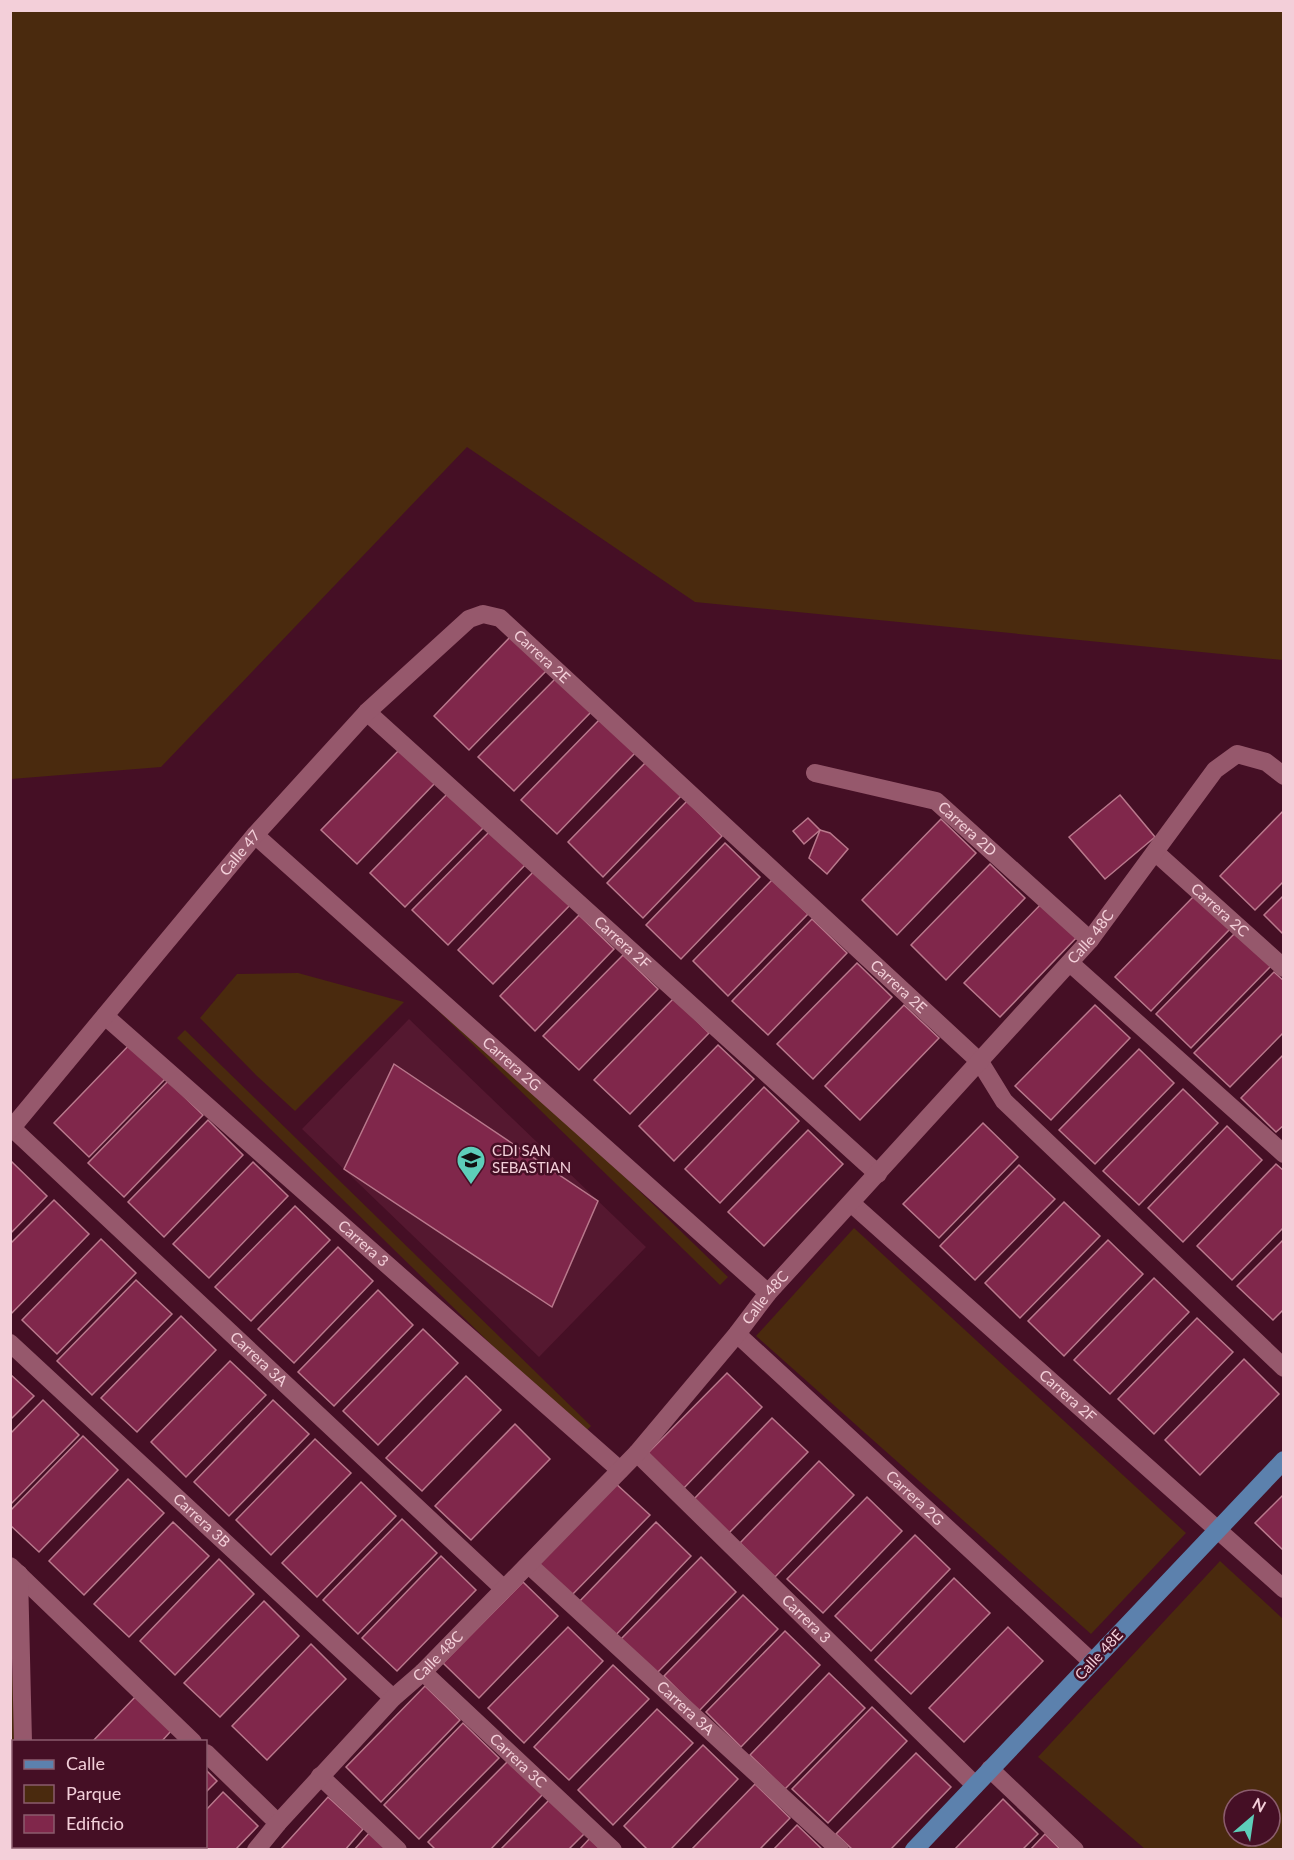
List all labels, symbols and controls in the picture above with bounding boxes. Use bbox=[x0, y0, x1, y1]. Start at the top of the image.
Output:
street label: Carrera 2E bbox=[511, 625, 574, 686]
street label: Carrera 2D bbox=[935, 797, 1001, 859]
street label: Calle 47 bbox=[215, 826, 264, 879]
street label: Carrera 2C bbox=[1188, 879, 1253, 940]
street label: Calle 48C bbox=[1063, 906, 1117, 967]
street label: Carrera 2F bbox=[591, 912, 655, 972]
street label: Carrera 2E bbox=[867, 955, 931, 1016]
street label: Carrera 2G bbox=[479, 1033, 545, 1094]
place label: CDI SAN SEBASTIAN bbox=[492, 1141, 571, 1176]
school or university icon: CDI SAN SEBASTIAN bbox=[455, 1144, 487, 1186]
street label: Carrera 3 bbox=[335, 1216, 393, 1270]
street label: Calle 48C bbox=[738, 1267, 792, 1328]
street label: Carrera 3A bbox=[227, 1327, 292, 1390]
street label: Carrera 2F bbox=[1036, 1365, 1100, 1425]
street label: Carrera 2G bbox=[883, 1466, 948, 1529]
street label: Carrera 3B bbox=[170, 1489, 234, 1550]
street label: Carrera 3 bbox=[779, 1590, 835, 1646]
street label: Calle 48E bbox=[1070, 1625, 1126, 1683]
street label: Calle 48C bbox=[409, 1627, 466, 1685]
street label: Carrera 3A bbox=[654, 1677, 719, 1739]
street label: Carrera 3C bbox=[486, 1729, 551, 1791]
legend bbox=[12, 1740, 207, 1848]
text: Calle bbox=[66, 1752, 105, 1774]
text: Parque bbox=[66, 1782, 121, 1804]
north arrow bbox=[1222, 1788, 1282, 1848]
text: N bbox=[1250, 1793, 1270, 1816]
text: Edificio bbox=[66, 1812, 124, 1834]

